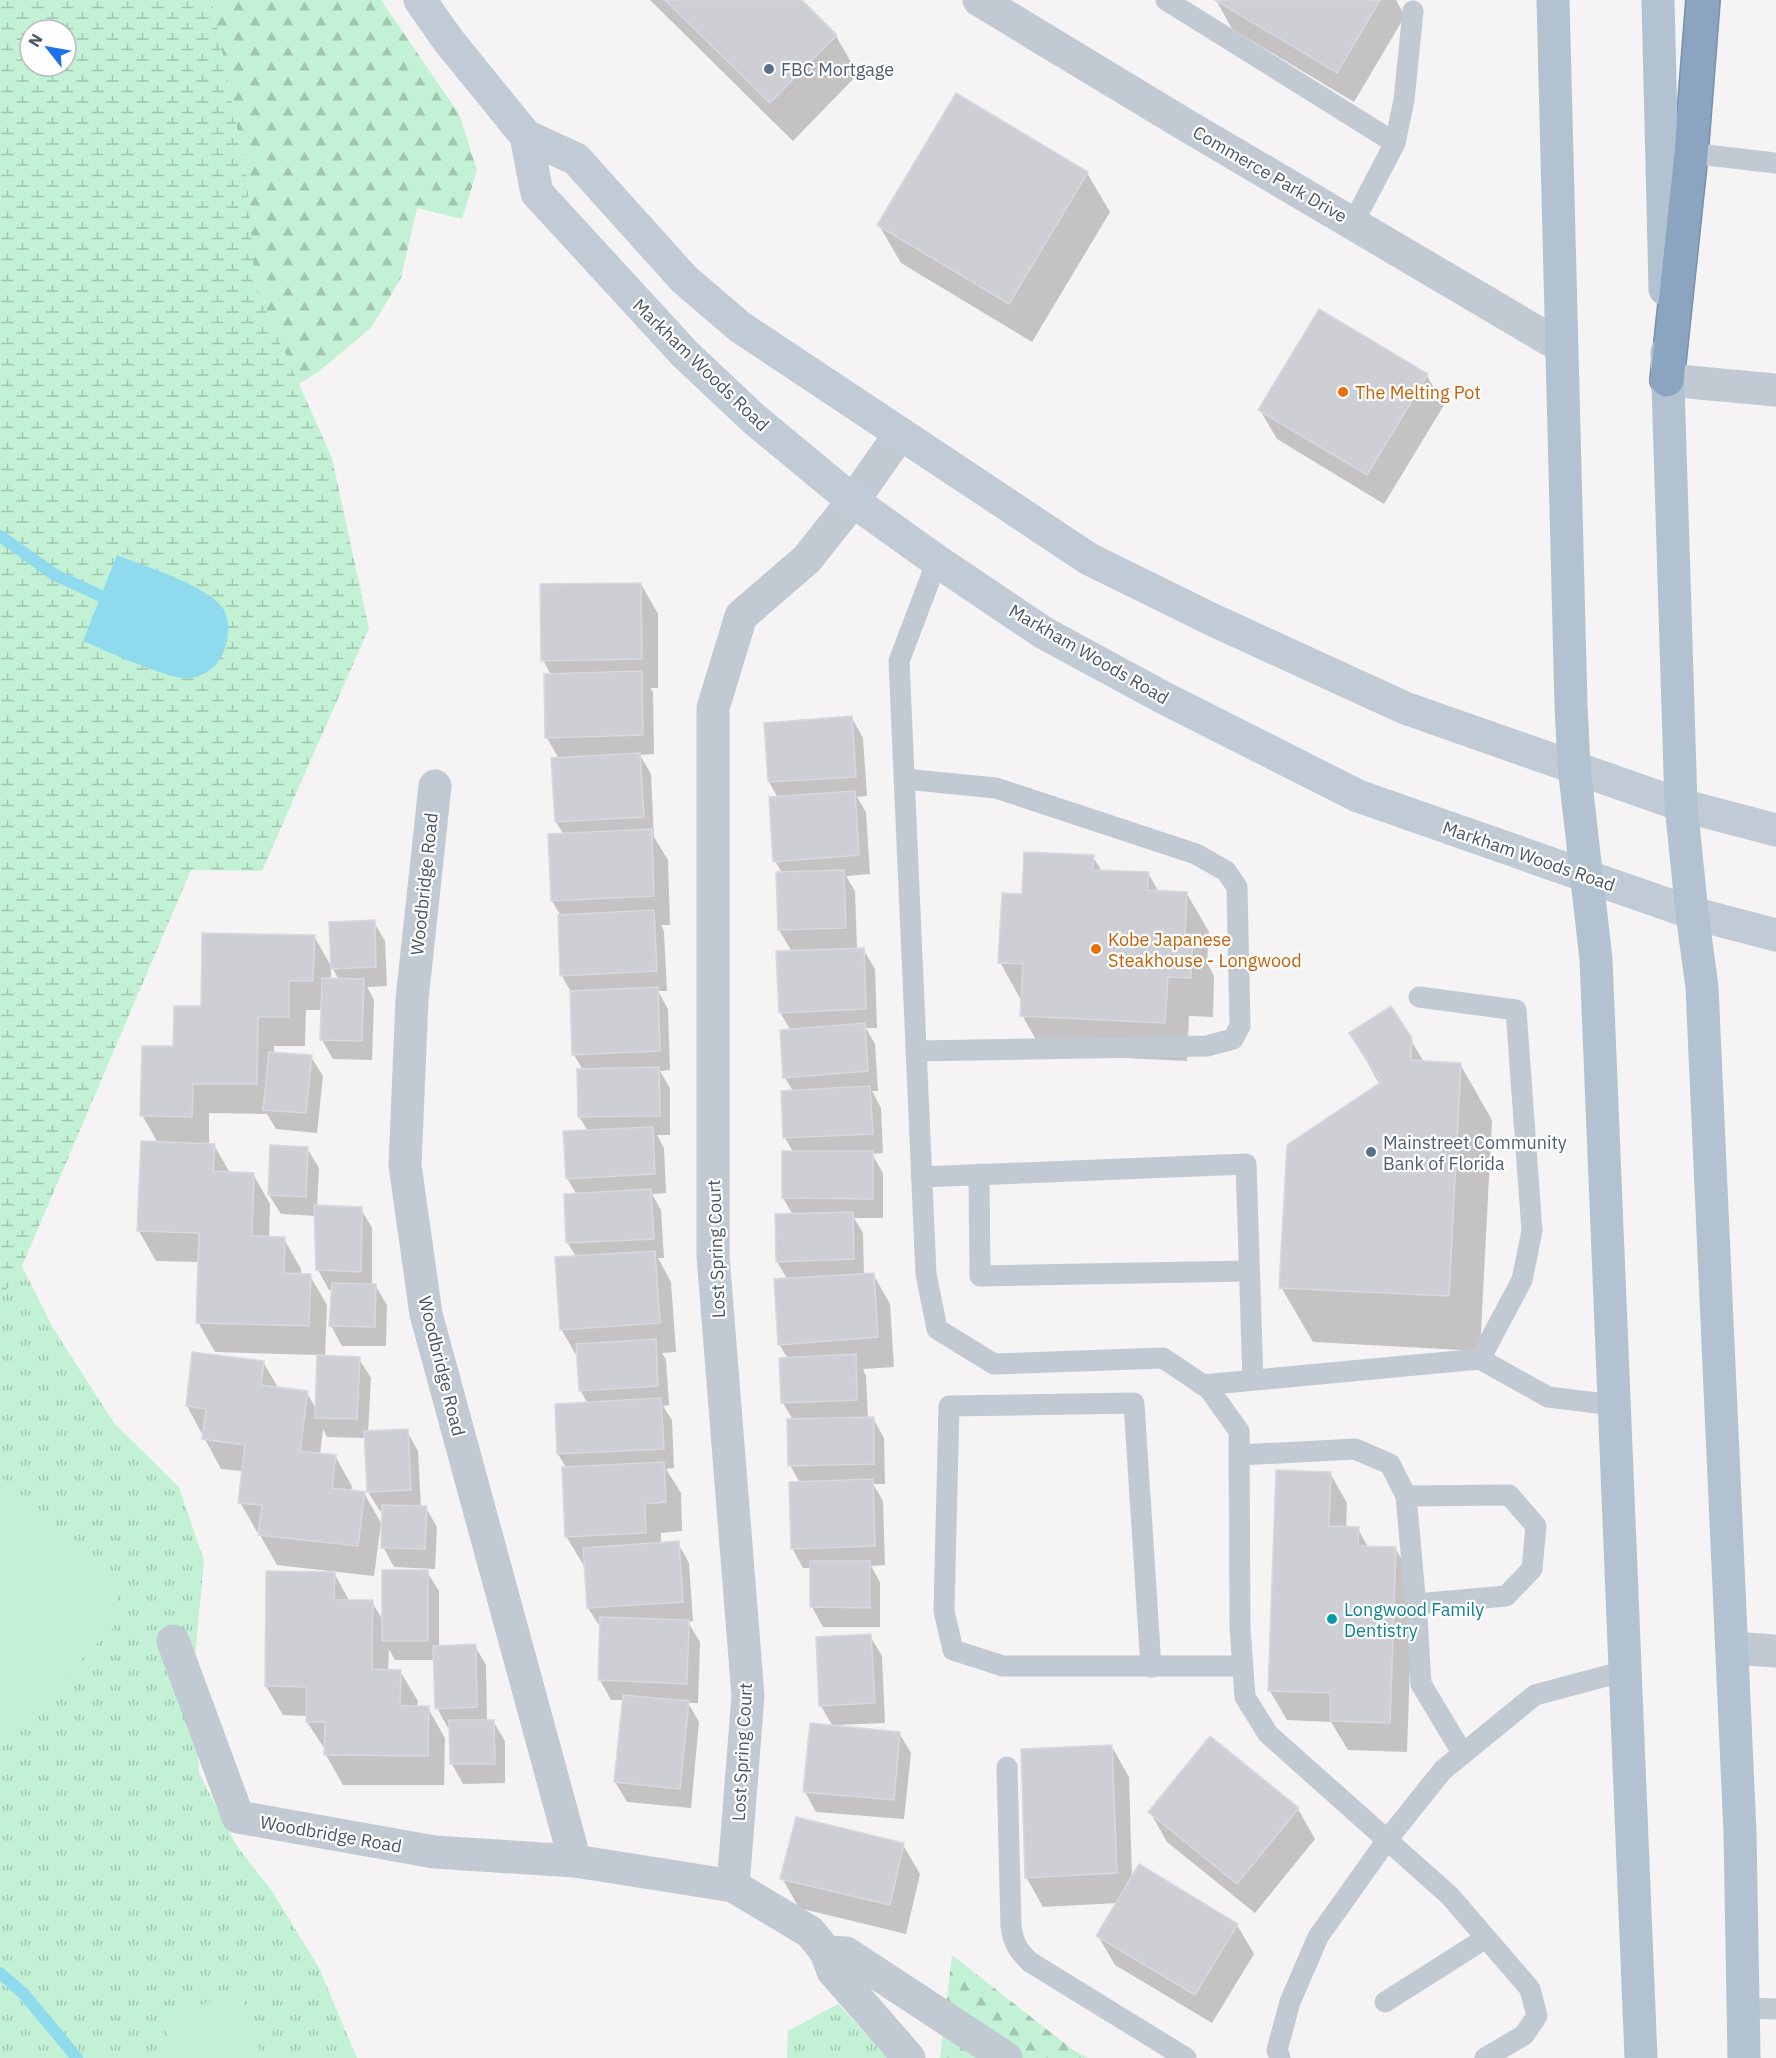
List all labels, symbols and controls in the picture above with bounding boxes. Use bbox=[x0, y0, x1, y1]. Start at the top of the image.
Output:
north arrow bbox=[18, 18, 78, 78]
text: N bbox=[24, 30, 47, 50]
place label: FBC Mortgage bbox=[781, 58, 894, 81]
marker: FBC Mortgage bbox=[762, 62, 776, 76]
street label: Commerce Park Drive bbox=[1189, 120, 1351, 228]
street label: Markham Woods Road bbox=[628, 294, 774, 436]
place label: The Melting Pot bbox=[1355, 381, 1481, 404]
marker: The Melting Pot bbox=[1336, 385, 1350, 399]
street label: Markham Woods Road bbox=[1005, 599, 1173, 709]
street label: Woodbridge Road bbox=[405, 812, 443, 956]
street label: Markham Woods Road bbox=[1440, 816, 1618, 896]
place label: Kobe Japanese Steakhouse - Longwood bbox=[1108, 928, 1302, 972]
marker: Kobe Japanese Steakhouse - Longwood bbox=[1089, 942, 1103, 956]
place label: Mainstreet Community Bank of Florida bbox=[1383, 1131, 1567, 1175]
marker: Mainstreet Community Bank of Florida bbox=[1364, 1145, 1378, 1159]
street label: Lost Spring Court bbox=[702, 1179, 730, 1319]
street label: Woodbridge Road bbox=[414, 1294, 470, 1438]
place label: Longwood Family Dentistry bbox=[1344, 1598, 1484, 1642]
marker: Longwood Family Dentistry bbox=[1325, 1612, 1339, 1626]
street label: Lost Spring Court bbox=[727, 1682, 757, 1822]
street label: Woodbridge Road bbox=[258, 1810, 404, 1858]

